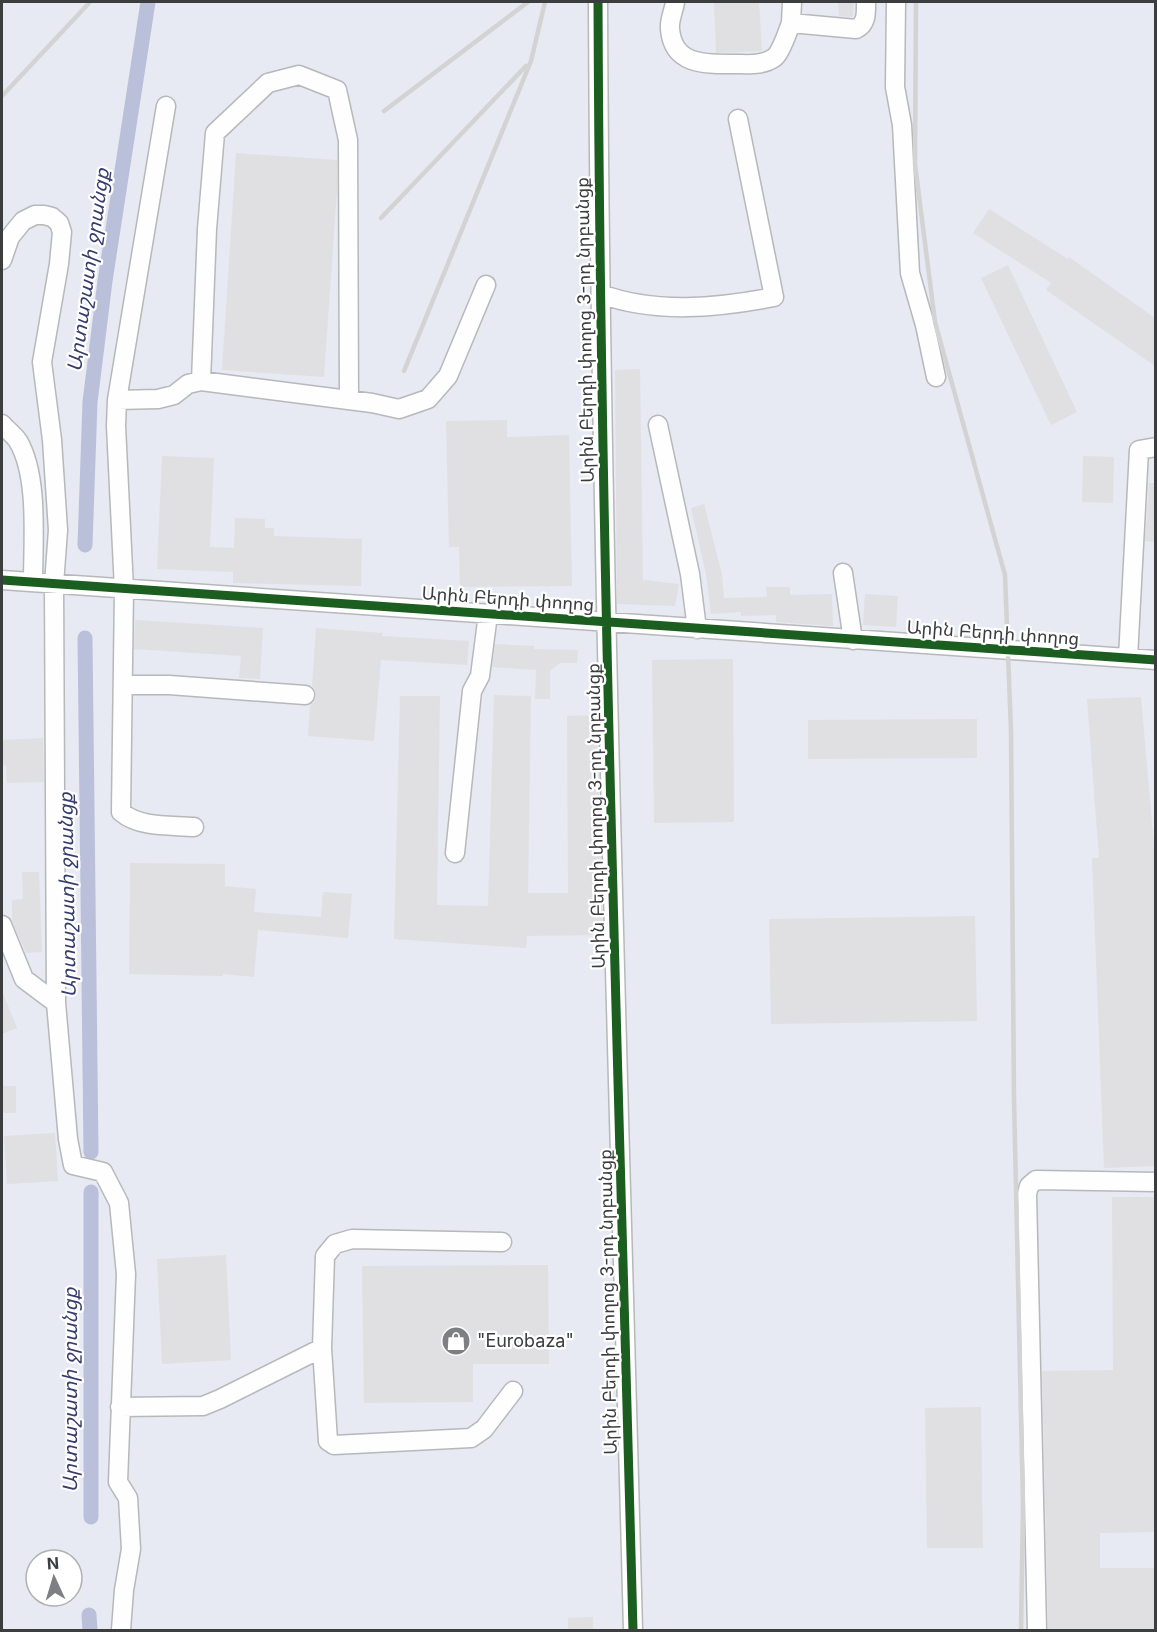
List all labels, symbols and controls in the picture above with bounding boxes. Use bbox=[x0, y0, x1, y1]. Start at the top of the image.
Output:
water label: Արտաշատի ջրանցք bbox=[62, 166, 114, 373]
street label: Արին Բերդի փողոց 3-րդ նրբանցք bbox=[571, 177, 598, 483]
street label: Արին Բերդի փողոց bbox=[421, 582, 595, 615]
street label: Արին Բերդի փողոց bbox=[906, 616, 1080, 649]
street label: Արին Բերդի փողոց 3-րդ նրբանցք bbox=[582, 663, 609, 969]
water label: Արտաշատի ջրանցք bbox=[53, 791, 81, 998]
street label: Արին Բերդի փողոց 3-րդ նրբանցք bbox=[594, 1149, 621, 1455]
water label: Արտաշատի ջրանցք bbox=[58, 1286, 82, 1493]
shop icon: "Eurobaza" bbox=[440, 1325, 472, 1357]
place label: "Eurobaza" bbox=[477, 1330, 574, 1351]
north arrow bbox=[24, 1548, 84, 1608]
text: N bbox=[46, 1553, 60, 1573]

